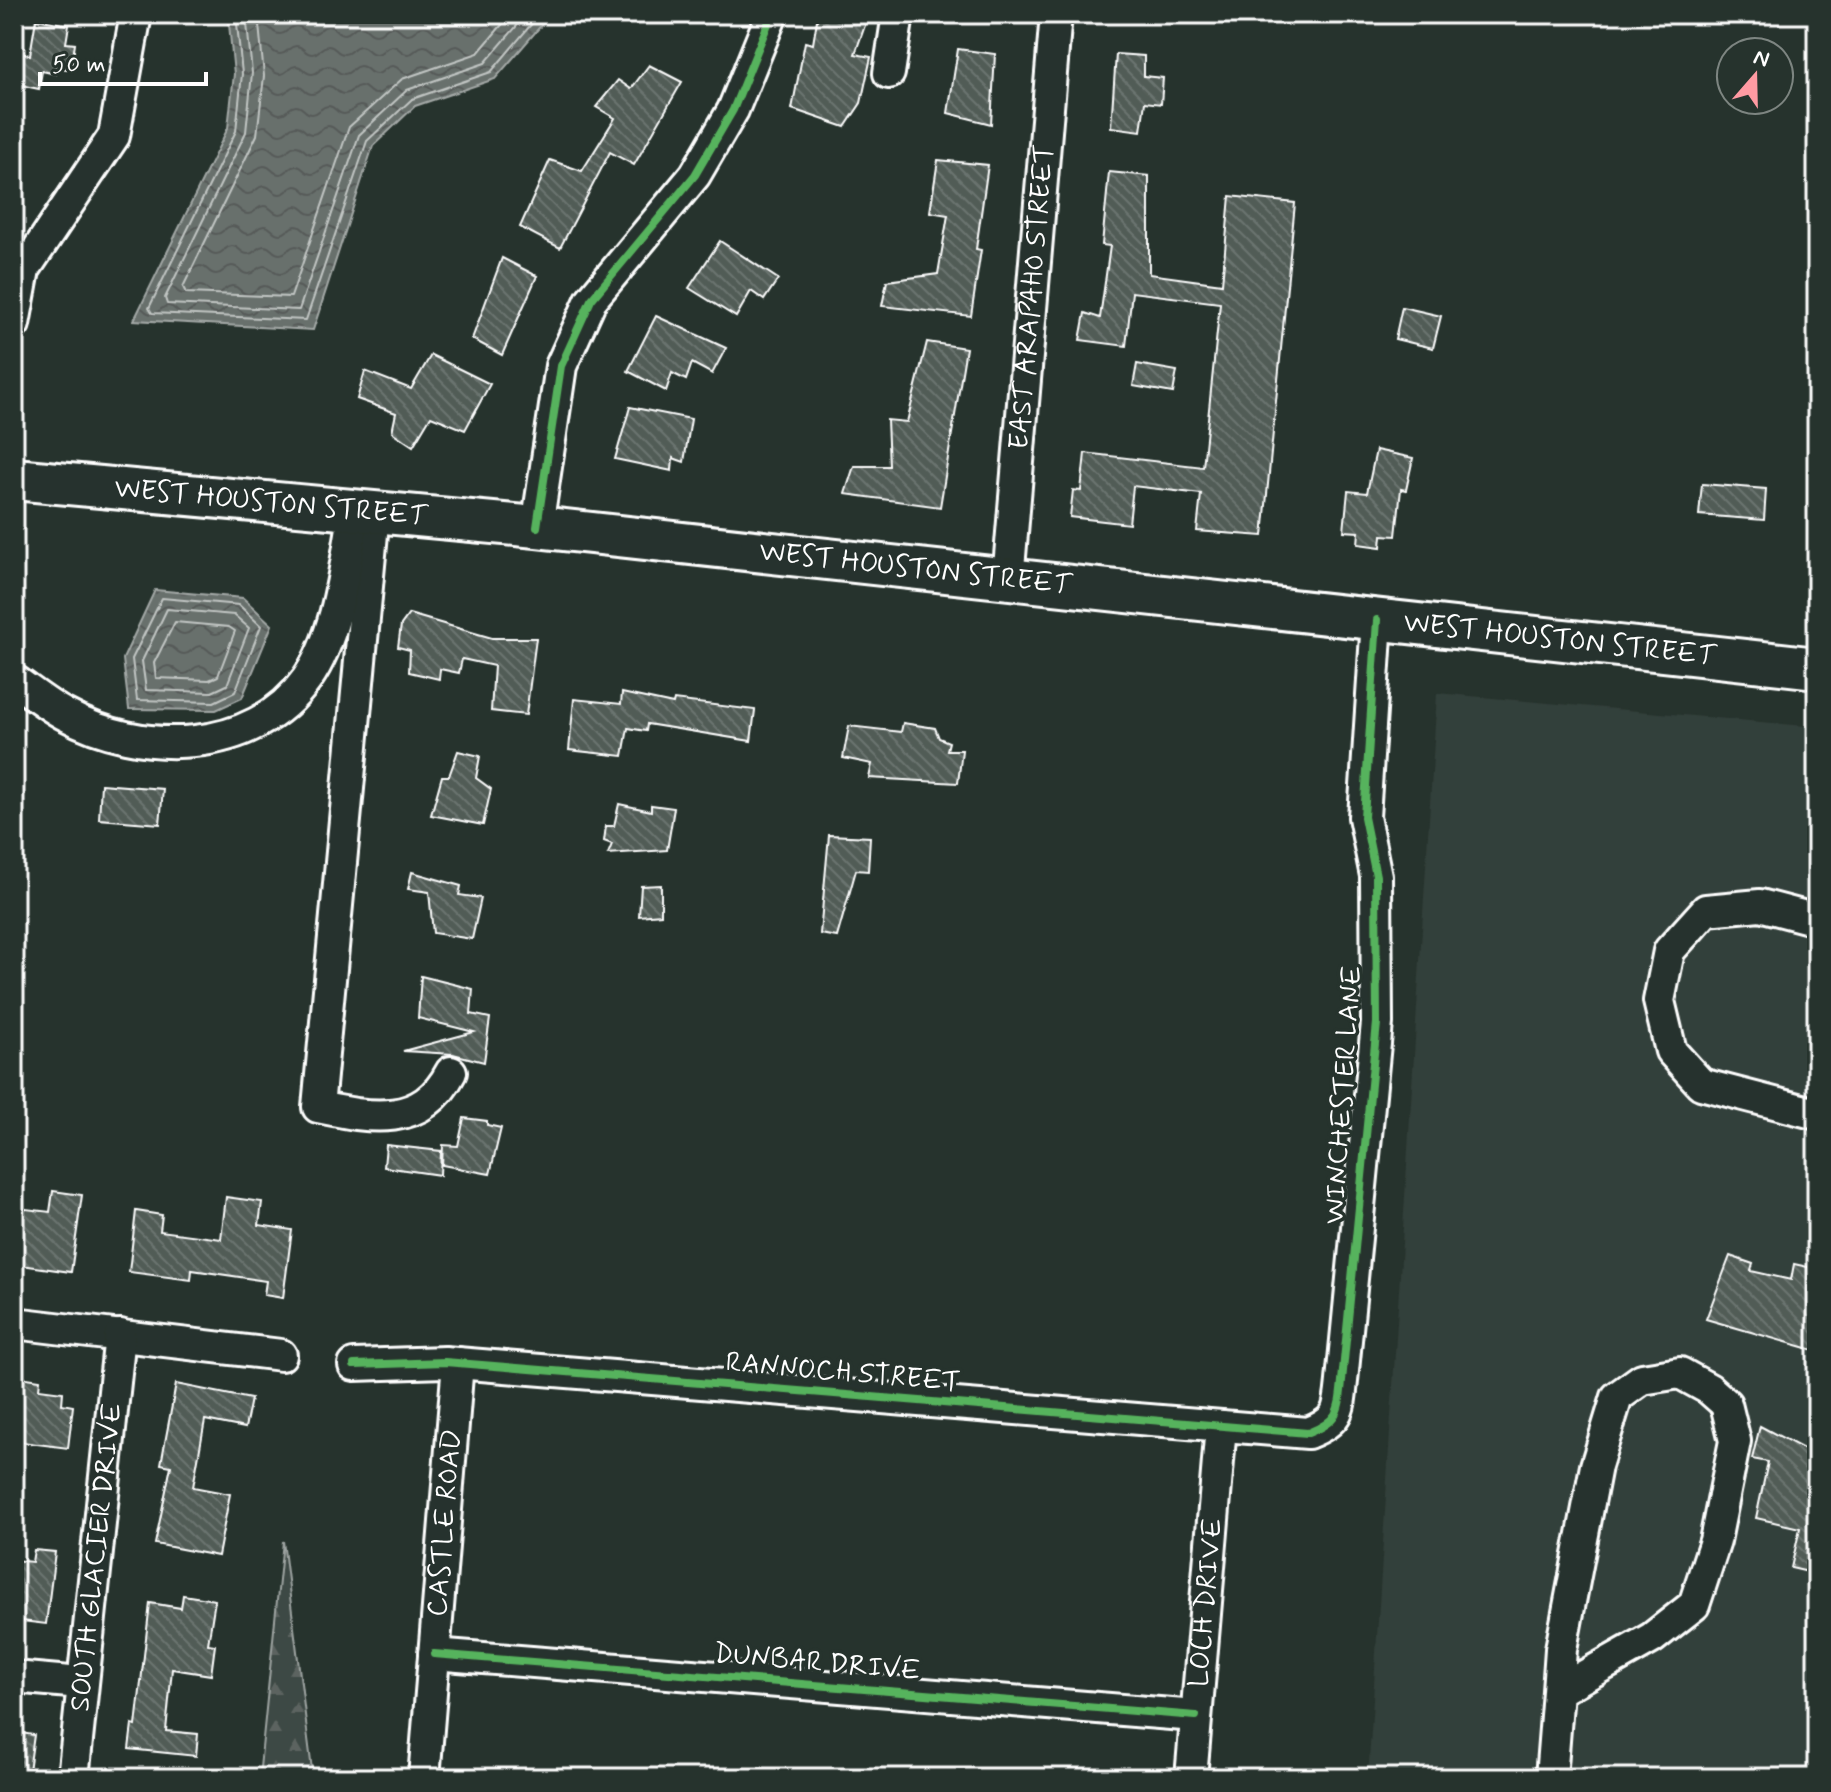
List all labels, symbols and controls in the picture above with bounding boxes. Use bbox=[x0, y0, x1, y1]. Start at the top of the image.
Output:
scale bar bbox=[40, 36, 206, 86]
north arrow bbox=[1715, 36, 1795, 116]
text: N bbox=[1749, 43, 1773, 75]
text: 50 m bbox=[52, 50, 106, 81]
street label: EAST ARAPAHO STREET bbox=[1001, 143, 1063, 451]
street label: WEST HOUSTON STREET bbox=[113, 470, 430, 535]
street label: WEST HOUSTON STREET bbox=[757, 533, 1075, 604]
street label: WEST HOUSTON STREET bbox=[1402, 604, 1719, 675]
street label: WINCHESTER LANE bbox=[1317, 964, 1371, 1226]
street label: RANNOCH STREET bbox=[724, 1344, 962, 1402]
street label: SOUTH GLACIER DRIVE bbox=[62, 1401, 131, 1713]
street label: CASTLE ROAD bbox=[419, 1428, 471, 1618]
street label: LOCH DRIVE bbox=[1180, 1517, 1232, 1689]
street label: DUNBAR DRIVE bbox=[712, 1636, 922, 1690]

